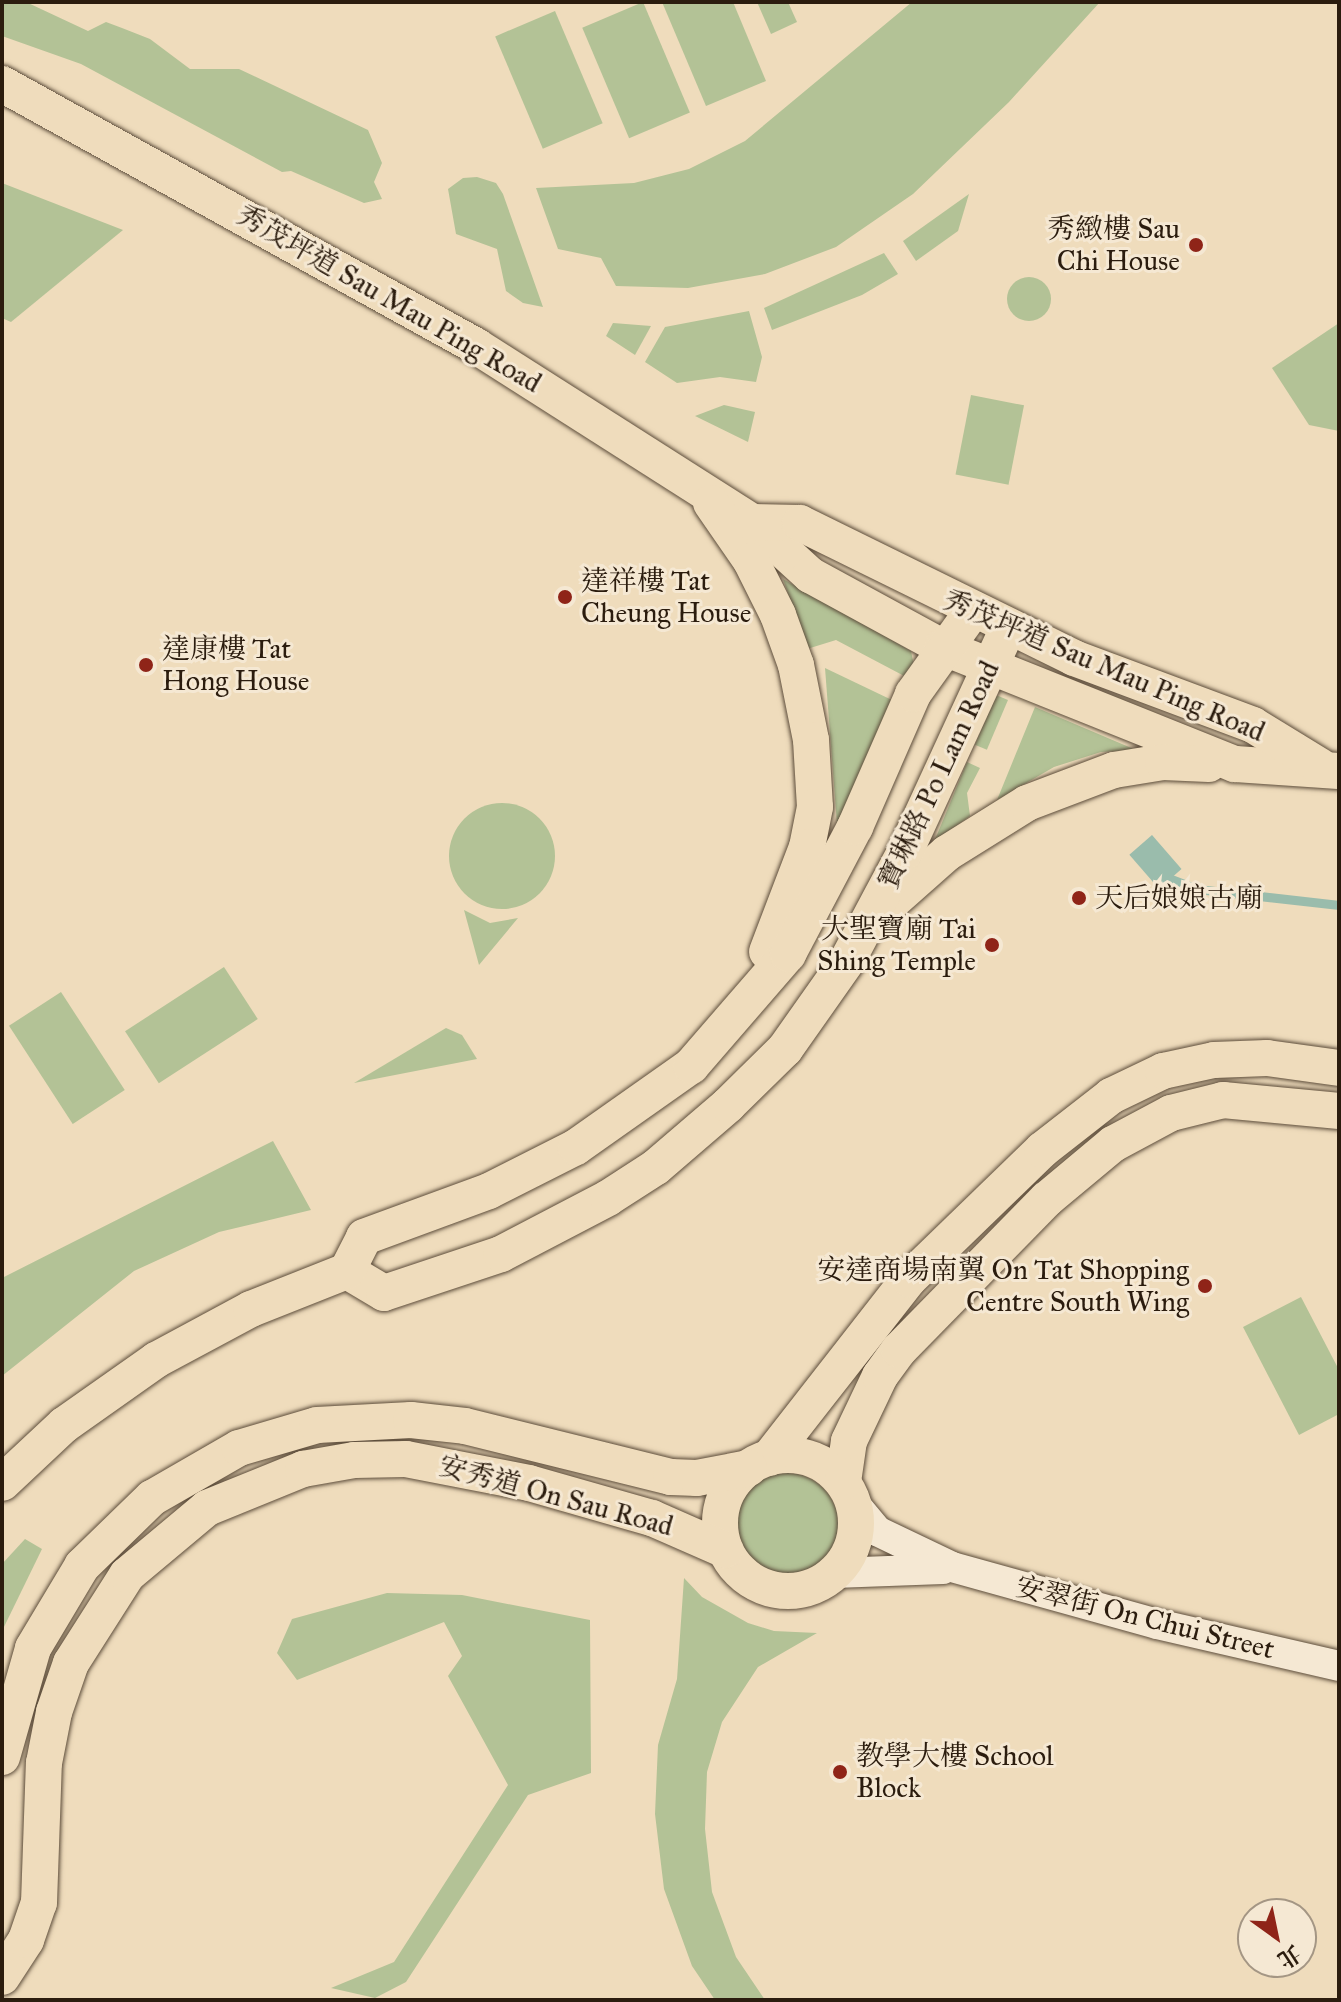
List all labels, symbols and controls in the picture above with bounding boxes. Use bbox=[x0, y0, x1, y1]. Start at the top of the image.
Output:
street label: 秀茂坪道 Sau Mau Ping Road bbox=[231, 198, 547, 400]
place label: 秀緻樓 Sau Chi House bbox=[1047, 212, 1180, 278]
marker: 秀緻樓 Sau Chi House bbox=[1187, 236, 1205, 254]
place label: 達祥樓 Tat Cheung House bbox=[581, 564, 751, 630]
street label: 秀茂坪道 Sau Mau Ping Road bbox=[938, 583, 1270, 749]
marker: 達祥樓 Tat Cheung House bbox=[556, 588, 574, 606]
place label: 達康樓 Tat Hong House bbox=[162, 632, 309, 698]
marker: 達康樓 Tat Hong House bbox=[137, 656, 155, 674]
street label: 寶琳路 Po Lam Road bbox=[871, 656, 1007, 894]
place label: 天后娘娘古廟 bbox=[1095, 881, 1263, 915]
marker: 天后娘娘古廟 bbox=[1070, 889, 1088, 907]
place label: 大聖寶廟 Tai Shing Temple bbox=[817, 912, 976, 978]
marker: 大聖寶廟 Tai Shing Temple bbox=[983, 936, 1001, 954]
place label: 安達商場南翼 On Tat Shopping Centre South Wing bbox=[817, 1253, 1189, 1319]
marker: 安達商場南翼 On Tat Shopping Centre South Wing bbox=[1196, 1277, 1214, 1295]
street label: 安秀道 On Sau Road bbox=[435, 1449, 677, 1543]
street label: 安翠街 On Chui Street bbox=[1012, 1570, 1278, 1666]
place label: 教學大樓 School Block bbox=[856, 1739, 1054, 1805]
marker: 教學大樓 School Block bbox=[831, 1763, 849, 1781]
north arrow bbox=[1237, 1898, 1317, 1978]
text: 北 bbox=[1273, 1940, 1306, 1974]

